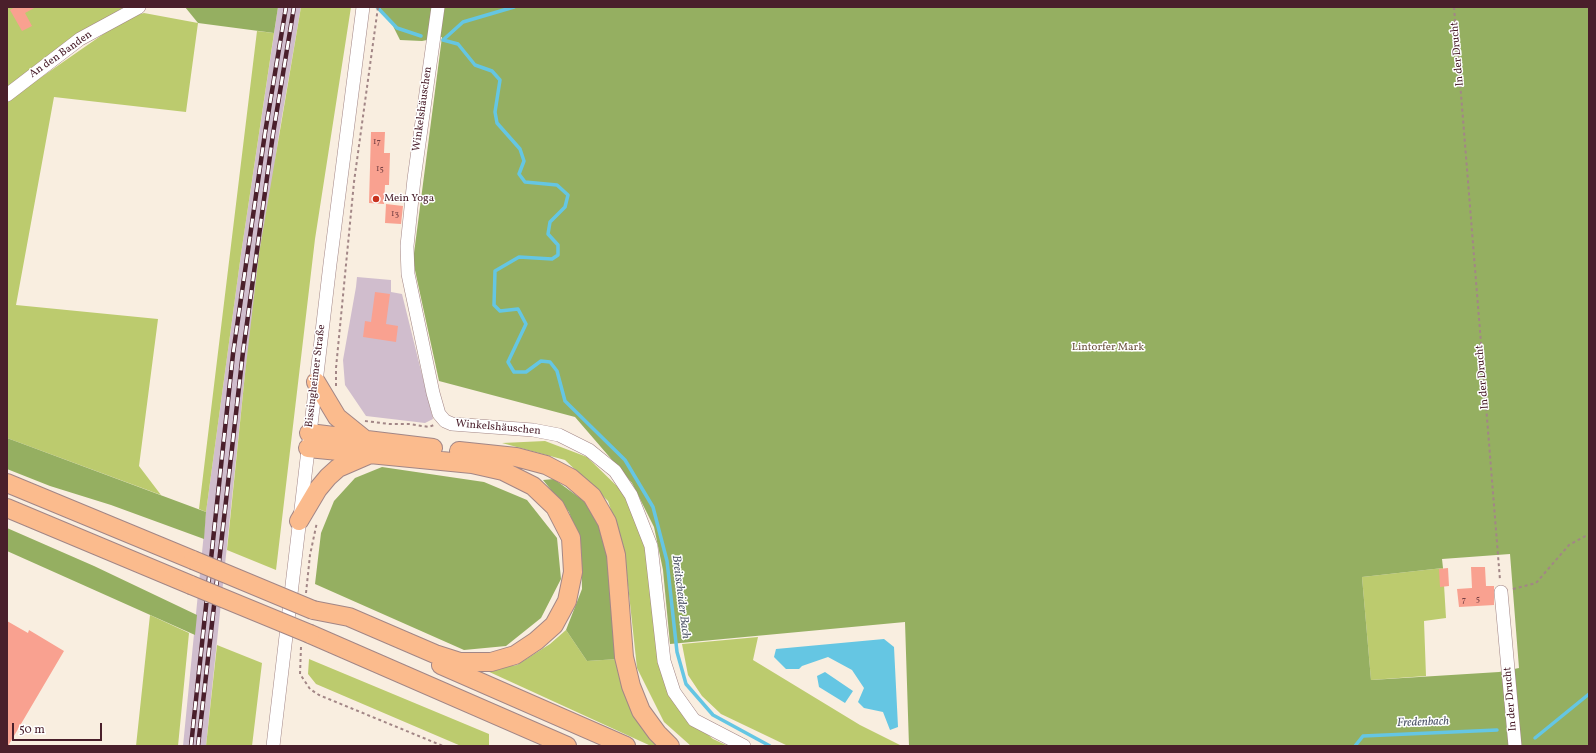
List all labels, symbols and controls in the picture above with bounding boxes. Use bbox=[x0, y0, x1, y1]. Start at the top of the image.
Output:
street label: In der Drucht bbox=[1449, 21, 1467, 87]
street label: An den Banden bbox=[27, 28, 95, 82]
street label: Winkelshäuschen bbox=[411, 66, 435, 152]
house number: 17 bbox=[373, 137, 381, 147]
house number: 15 bbox=[376, 164, 384, 174]
place label: Mein Yoga bbox=[384, 192, 434, 206]
marker: Mein Yoga bbox=[371, 194, 381, 204]
house number: 13 bbox=[391, 209, 399, 219]
street label: Bissingheimer Straße bbox=[303, 324, 329, 428]
park label: Lintorfer Mark bbox=[1072, 341, 1144, 355]
street label: In der Drucht bbox=[1474, 344, 1492, 410]
street label: Winkelshäuschen bbox=[455, 418, 541, 438]
water label: Breitscheider Bach bbox=[668, 554, 692, 640]
house number: 5 bbox=[1476, 594, 1480, 604]
house number: 7 bbox=[1462, 595, 1466, 605]
street label: In der Drucht bbox=[1502, 666, 1520, 732]
scale bar bbox=[14, 715, 104, 741]
water label: Fredenbach bbox=[1397, 715, 1449, 731]
text: 50 m bbox=[19, 722, 45, 738]

